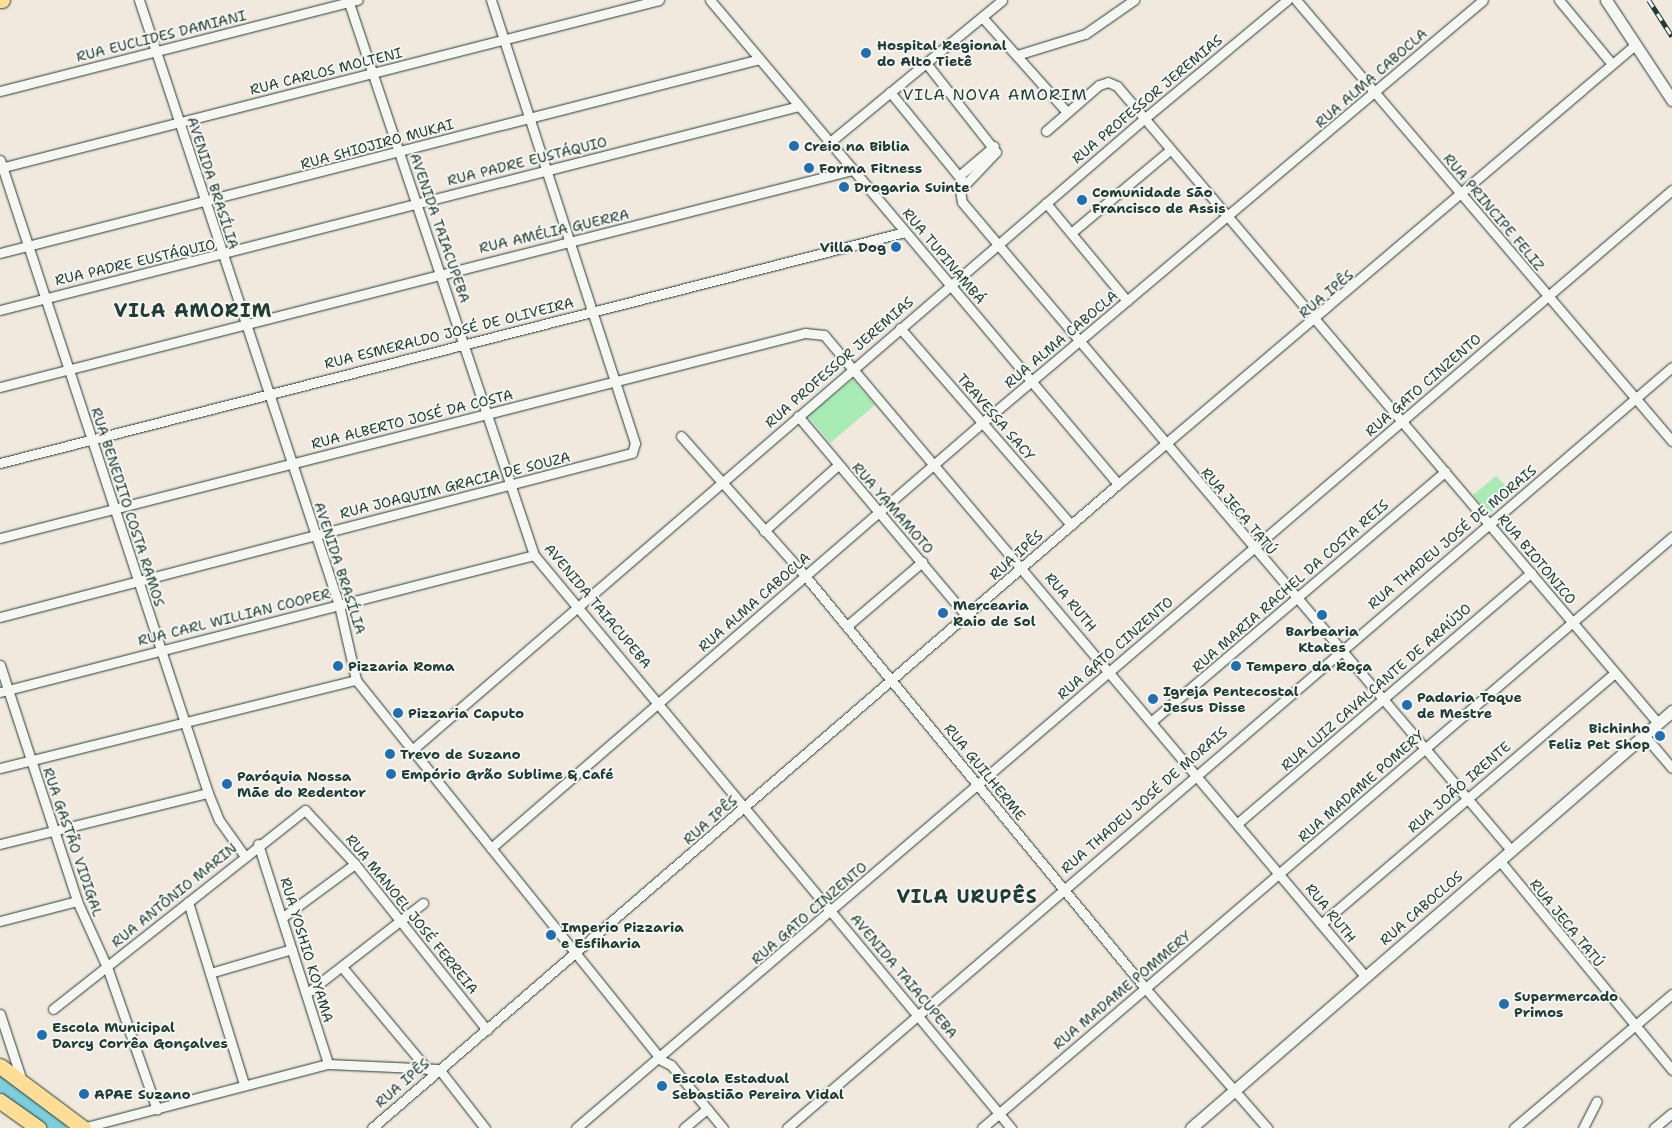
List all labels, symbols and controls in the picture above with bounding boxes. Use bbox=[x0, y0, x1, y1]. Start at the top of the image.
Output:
street label: RUA EUCLIDES DAMIANI bbox=[74, 7, 248, 65]
street label: RUA ALMA CABOCLA bbox=[1312, 25, 1430, 131]
street label: RUA PROFESSOR JEREMIAS bbox=[1068, 31, 1226, 167]
place label: Hospital Regional do Alto Tietê bbox=[877, 37, 1006, 70]
street label: RUA CARLOS MOLTENI bbox=[248, 44, 404, 98]
marker: Hospital Regional do Alto Tietê bbox=[859, 46, 873, 60]
district label: VILA NOVA AMORIM bbox=[900, 85, 1090, 105]
street label: AVENIDA BRASÍLIA bbox=[184, 115, 242, 251]
street label: RUA SHIOJIRO MUKAI bbox=[299, 115, 455, 173]
street label: RUA PADRE EUSTÁQUIO bbox=[445, 133, 609, 189]
place label: Creio na Biblia bbox=[804, 138, 910, 154]
marker: Creio na Biblia bbox=[788, 140, 800, 152]
street label: RUA PRINCIPE FELIZ bbox=[1440, 150, 1548, 274]
street label: AVENIDA TAIACUPEBA bbox=[406, 151, 474, 305]
place label: Forma Fitness bbox=[819, 160, 922, 176]
marker: Forma Fitness bbox=[803, 162, 815, 174]
place label: Drogaria Suinte bbox=[854, 179, 970, 195]
marker: Drogaria Suinte bbox=[838, 181, 850, 193]
place label: Comunidade São Francisco de Assis bbox=[1092, 184, 1226, 216]
marker: Comunidade São Francisco de Assis bbox=[1076, 194, 1088, 206]
street label: RUA TUPINAMBÁ bbox=[899, 205, 989, 307]
street label: RUA AMÉLIA GUERRA bbox=[477, 206, 631, 256]
street label: RUA PADRE EUSTÁQUIO bbox=[53, 235, 217, 289]
place label: Villa Dog bbox=[820, 239, 886, 255]
marker: Villa Dog bbox=[890, 241, 902, 253]
street label: RUA IPÊS bbox=[1295, 266, 1357, 322]
street label: RUA ALMA CABOCLA bbox=[1001, 287, 1121, 391]
street label: RUA PROFESSOR JEREMIAS bbox=[761, 293, 917, 431]
street label: RUA ESMERALDO JOSÉ DE OLIVEIRA bbox=[323, 294, 575, 372]
district label: VILA AMORIM bbox=[112, 300, 274, 322]
street label: RUA GATO CINZENTO bbox=[1362, 330, 1484, 440]
street label: TRAVESSA SACY bbox=[954, 370, 1038, 464]
street label: RUA ALBERTO JOSÉ DA COSTA bbox=[309, 386, 515, 452]
street label: RUA BENEDITO COSTA RAMOS bbox=[88, 405, 168, 609]
street label: RUA JOAQUIM GRACIA DE SOUZA bbox=[338, 448, 572, 522]
street label: RUA YAMAMOTO bbox=[849, 459, 937, 557]
street label: RUA THADEU JOSÉ DE MORAIS bbox=[1364, 462, 1540, 612]
street label: RUA JECA TATÚ bbox=[1198, 464, 1280, 558]
street label: RUA MARIA RACHEL DA COSTA REIS bbox=[1188, 496, 1392, 676]
street label: AVENIDA BRASÍLIA bbox=[311, 500, 369, 636]
street label: RUA BIOTONICO bbox=[1494, 510, 1580, 608]
street label: RUA IPÊS bbox=[986, 527, 1046, 583]
street label: AVENIDA TAIACUPEBA bbox=[541, 540, 655, 672]
street label: RUA ALMA CABOCLA bbox=[695, 549, 813, 655]
street label: RUA RUTH bbox=[1042, 569, 1100, 635]
street label: RUA CARL WILLIAN COOPER bbox=[136, 585, 332, 649]
street label: RUA GATO CINZENTO bbox=[1054, 593, 1176, 703]
place label: Mercearia Raio de Sol bbox=[953, 597, 1036, 630]
street label: RUA LUIZ CAVALCANTE DE ARAÚJO bbox=[1278, 600, 1474, 774]
marker: Mercearia Raio de Sol bbox=[937, 607, 949, 619]
marker: Barbearia Ktates bbox=[1316, 609, 1328, 621]
place label: Barbearia Ktates bbox=[1286, 623, 1358, 656]
place label: Pizzaria Roma bbox=[348, 658, 455, 674]
place label: Tempero da Roça bbox=[1246, 658, 1372, 674]
marker: Pizzaria Roma bbox=[332, 660, 344, 672]
marker: Tempero da Roça bbox=[1230, 660, 1242, 672]
place label: Igreja Pentecostal Jesus Disse bbox=[1163, 683, 1299, 716]
place label: Padaria Toque de Mestre bbox=[1417, 689, 1522, 722]
marker: Igreja Pentecostal Jesus Disse bbox=[1147, 693, 1159, 705]
marker: Padaria Toque de Mestre bbox=[1401, 699, 1413, 711]
place label: Pizzaria Caputo bbox=[408, 705, 524, 721]
marker: Pizzaria Caputo bbox=[392, 707, 404, 719]
street label: RUA GUILHERME bbox=[941, 720, 1029, 824]
place label: Bichinho Feliz Pet Shop bbox=[1548, 720, 1650, 752]
street label: RUA THADEU JOSÉ DE MORAIS bbox=[1057, 723, 1231, 877]
street label: RUA MADAME POMERY bbox=[1294, 727, 1428, 845]
marker: Bichinho Feliz Pet Shop bbox=[1654, 730, 1666, 742]
street label: RUA JOÃO IRENTE bbox=[1404, 738, 1514, 836]
place label: Trevo de Suzano bbox=[400, 746, 521, 762]
marker: Trevo de Suzano bbox=[384, 748, 396, 760]
street label: RUA GASTÃO VIDIGAL bbox=[40, 765, 106, 919]
place label: Empório Grão Sublime & Café bbox=[401, 766, 614, 782]
place label: Paróquia Nossa Mãe do Redentor bbox=[237, 768, 366, 800]
marker: Empório Grão Sublime & Café bbox=[385, 768, 397, 780]
marker: Paróquia Nossa Mãe do Redentor bbox=[221, 778, 233, 790]
street label: RUA IPÊS bbox=[680, 792, 740, 848]
street label: RUA MANOEL JOSÉ FERREIA bbox=[342, 831, 482, 997]
street label: RUA ANTÔNIO MARIN bbox=[108, 839, 240, 951]
street label: RUA GATO CINZENTO bbox=[748, 858, 870, 968]
street label: RUA CABOCLOS bbox=[1376, 867, 1466, 949]
street label: RUA YOSHIO KOYAMA bbox=[277, 875, 337, 1025]
street label: RUA JECA TATÚ bbox=[1526, 876, 1608, 970]
street label: RUA RUTH bbox=[1302, 880, 1360, 946]
district label: VILA URUPÊS bbox=[895, 886, 1039, 908]
street label: AVENIDA TAIACUPEBA bbox=[847, 910, 961, 1042]
place label: Imperio Pizzaria e Esfiharia bbox=[561, 919, 684, 952]
street label: RUA MADAME POMMERY bbox=[1049, 927, 1195, 1053]
marker: Imperio Pizzaria e Esfiharia bbox=[545, 929, 557, 941]
place label: Supermercado Primos bbox=[1514, 988, 1618, 1020]
marker: Supermercado Primos bbox=[1498, 998, 1510, 1010]
place label: Escola Municipal Darcy Corrêa Gonçalves bbox=[52, 1019, 228, 1052]
marker: Escola Municipal Darcy Corrêa Gonçalves bbox=[36, 1029, 48, 1041]
street label: RUA IPÊS bbox=[372, 1055, 432, 1111]
place label: Escola Estadual Sebastião Pereira Vidal bbox=[672, 1070, 844, 1102]
marker: Escola Estadual Sebastião Pereira Vidal bbox=[656, 1080, 668, 1092]
place label: APAE Suzano bbox=[94, 1086, 191, 1102]
marker: APAE Suzano bbox=[78, 1088, 90, 1100]

